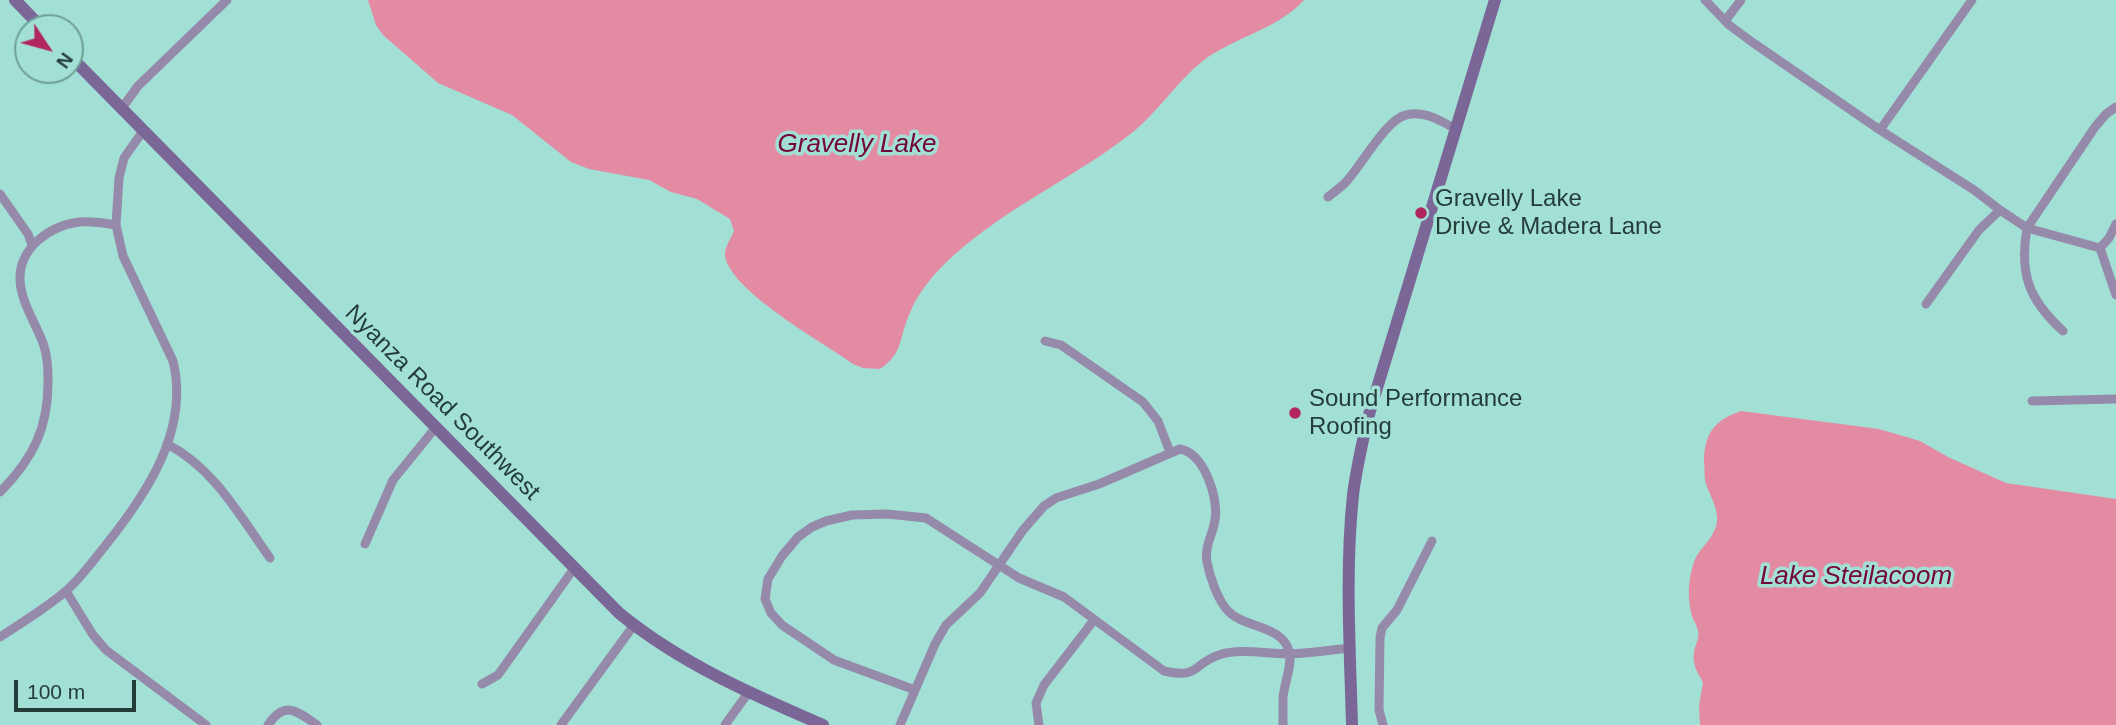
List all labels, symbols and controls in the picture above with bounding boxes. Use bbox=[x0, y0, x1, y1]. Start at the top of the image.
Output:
north arrow bbox=[14, 14, 84, 84]
text: N bbox=[52, 49, 77, 72]
water label: Gravelly Lake bbox=[778, 129, 936, 161]
place label: Gravelly Lake Drive & Madera Lane bbox=[1435, 185, 1662, 241]
marker: Gravelly Lake Drive & Madera Lane bbox=[1413, 205, 1429, 221]
street label: Nyanza Road Southwest bbox=[338, 299, 546, 507]
place label: Sound Performance Roofing bbox=[1309, 385, 1522, 441]
marker: Sound Performance Roofing bbox=[1287, 405, 1303, 421]
water label: Lake Steilacoom bbox=[1760, 561, 1952, 593]
scale bar bbox=[18, 666, 140, 710]
text: 100 m bbox=[27, 680, 85, 703]

